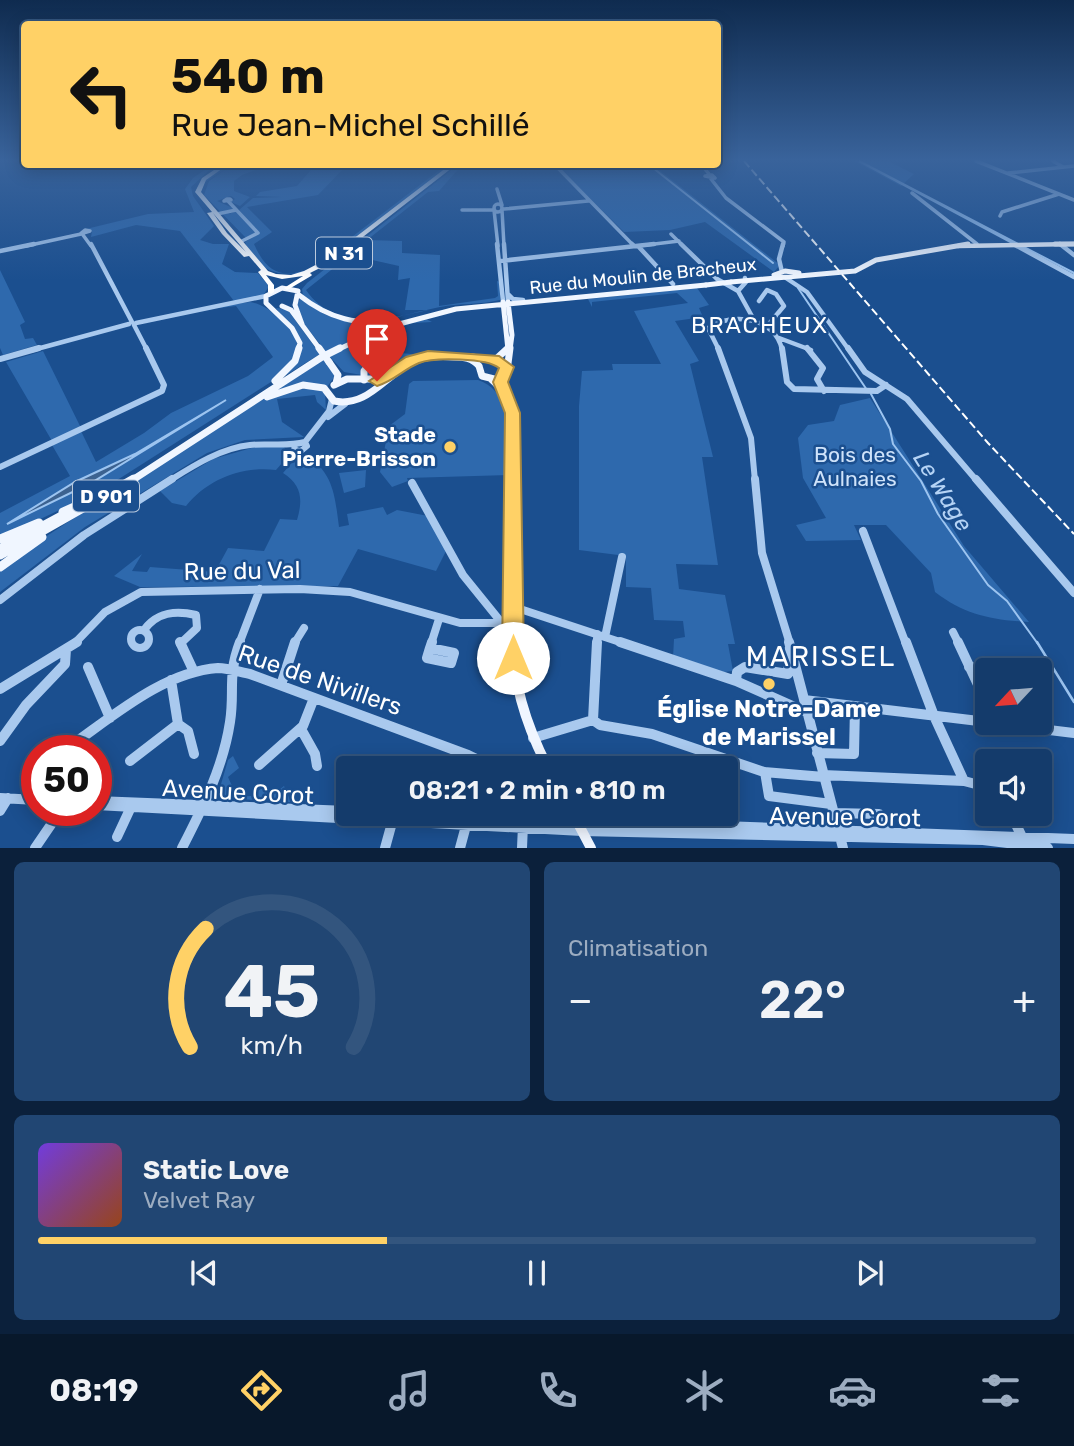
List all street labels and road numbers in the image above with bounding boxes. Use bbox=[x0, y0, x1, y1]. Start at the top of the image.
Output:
road number: N 31 bbox=[316, 238, 372, 268]
street label: Rue du Moulin de Bracheux bbox=[528, 253, 758, 299]
road number: D 901 bbox=[73, 481, 139, 512]
street label: Rue du Val bbox=[183, 556, 301, 586]
street label: Rue de Nivillers bbox=[235, 639, 405, 721]
street label: Avenue Corot bbox=[162, 774, 314, 810]
street label: Avenue Corot bbox=[769, 802, 921, 832]

